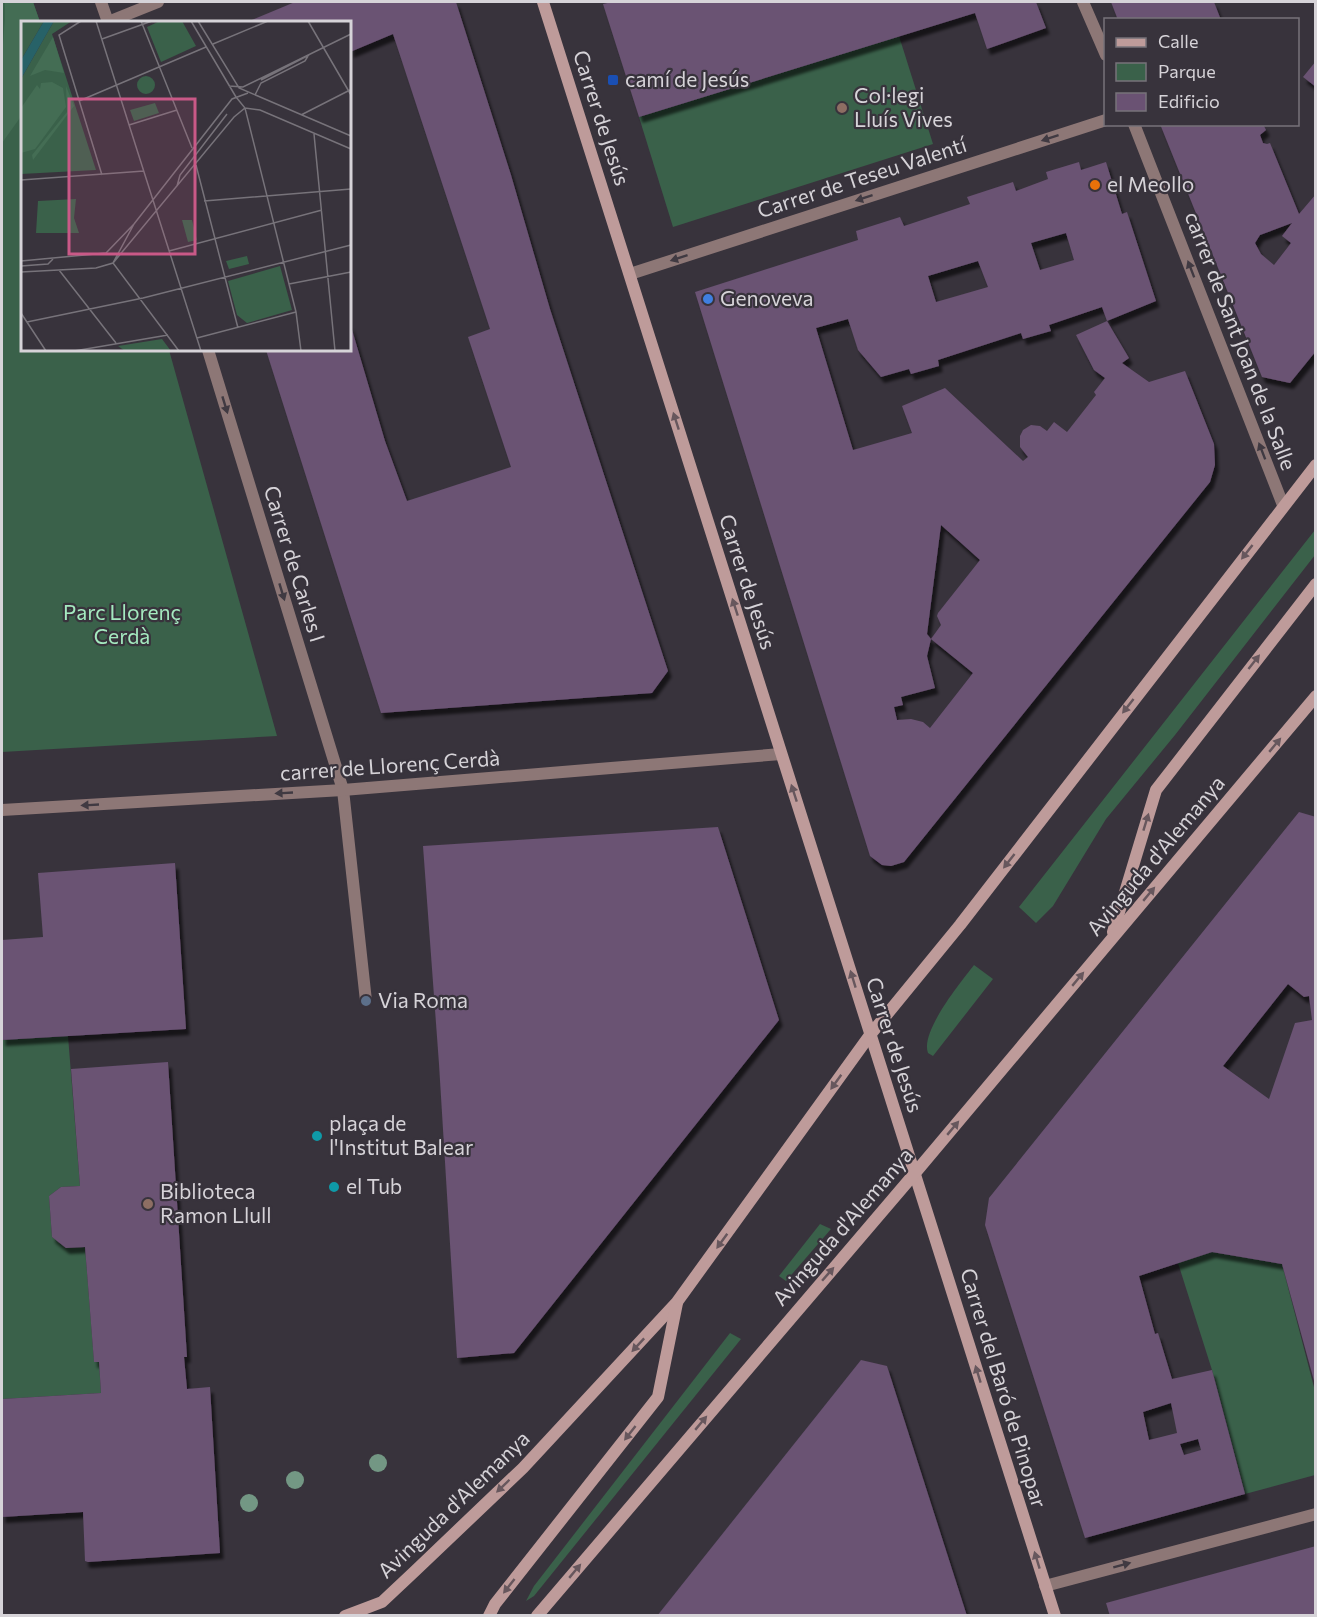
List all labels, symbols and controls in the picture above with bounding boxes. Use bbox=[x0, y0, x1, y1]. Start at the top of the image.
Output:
legend bbox=[1104, 18, 1299, 126]
inset map bbox=[21, 21, 351, 351]
text: Calle bbox=[1158, 30, 1198, 52]
street label: Carrer de Jesús bbox=[569, 47, 636, 188]
text: Parque bbox=[1158, 60, 1216, 82]
place label: camí de Jesús bbox=[625, 66, 749, 91]
marker: camí de Jesús bbox=[606, 73, 620, 87]
place label: Col·legi Lluís Vives bbox=[854, 82, 953, 131]
text: Edificio bbox=[1158, 90, 1220, 112]
marker: Col·legi Lluís Vives bbox=[835, 101, 849, 115]
street label: Carrer de Teseu Valentí bbox=[754, 131, 970, 222]
one-way arrow bbox=[1041, 134, 1059, 143]
place label: el Meollo bbox=[1107, 171, 1194, 196]
marker: el Meollo bbox=[1088, 178, 1102, 192]
one-way arrow bbox=[855, 194, 873, 203]
street label: carrer de Sant Joan de la Salle bbox=[1180, 208, 1302, 473]
one-way arrow bbox=[670, 254, 688, 263]
one-way arrow bbox=[1185, 260, 1195, 278]
place label: Genoveva bbox=[720, 285, 813, 310]
marker: Genoveva bbox=[701, 292, 715, 306]
one-way arrow bbox=[221, 396, 230, 414]
one-way arrow bbox=[671, 412, 680, 430]
one-way arrow bbox=[1256, 442, 1266, 460]
street label: Carrer de Carles I bbox=[260, 482, 331, 645]
street label: Carrer de Jesús bbox=[715, 511, 782, 652]
one-way arrow bbox=[1241, 544, 1254, 560]
one-way arrow bbox=[278, 583, 287, 601]
one-way arrow bbox=[730, 598, 739, 616]
park label: Parc Llorenç Cerdà bbox=[63, 599, 181, 648]
one-way arrow bbox=[1248, 655, 1260, 670]
one-way arrow bbox=[1123, 699, 1135, 714]
one-way arrow bbox=[1268, 737, 1281, 753]
street label: carrer de Llorenç Cerdà bbox=[279, 744, 501, 785]
street label: Avinguda d'Alemanya bbox=[1081, 770, 1229, 940]
one-way arrow bbox=[788, 784, 798, 802]
one-way arrow bbox=[275, 789, 294, 798]
one-way arrow bbox=[80, 800, 99, 809]
one-way arrow bbox=[1142, 813, 1151, 831]
one-way arrow bbox=[1003, 853, 1016, 869]
one-way arrow bbox=[1142, 887, 1155, 902]
one-way arrow bbox=[848, 970, 857, 988]
one-way arrow bbox=[1071, 972, 1084, 987]
street label: Carrer de Jesús bbox=[862, 974, 929, 1115]
place label: Via Roma bbox=[378, 987, 468, 1012]
marker: Via Roma bbox=[359, 994, 373, 1008]
one-way arrow bbox=[830, 1075, 842, 1090]
place label: plaça de l'Institut Balear bbox=[329, 1110, 473, 1159]
one-way arrow bbox=[946, 1121, 959, 1136]
marker: plaça de l'Institut Balear bbox=[310, 1129, 324, 1143]
street label: Avinguda d'Alemanya bbox=[767, 1142, 917, 1310]
place label: el Tub bbox=[346, 1173, 402, 1198]
place label: Biblioteca Ramon Llull bbox=[160, 1178, 272, 1227]
marker: el Tub bbox=[327, 1180, 341, 1194]
marker: Biblioteca Ramon Llull bbox=[141, 1197, 155, 1211]
one-way arrow bbox=[717, 1233, 728, 1249]
street label: Carrer del Baró de Pinopar bbox=[956, 1265, 1053, 1510]
one-way arrow bbox=[821, 1267, 834, 1282]
one-way arrow bbox=[631, 1338, 645, 1352]
one-way arrow bbox=[973, 1365, 983, 1383]
one-way arrow bbox=[694, 1416, 707, 1431]
street label: Avinguda d'Alemanya bbox=[372, 1425, 534, 1583]
one-way arrow bbox=[623, 1425, 636, 1441]
one-way arrow bbox=[497, 1479, 511, 1493]
one-way arrow bbox=[1032, 1551, 1041, 1569]
one-way arrow bbox=[1113, 1560, 1131, 1570]
one-way arrow bbox=[568, 1563, 581, 1579]
one-way arrow bbox=[504, 1579, 516, 1594]

